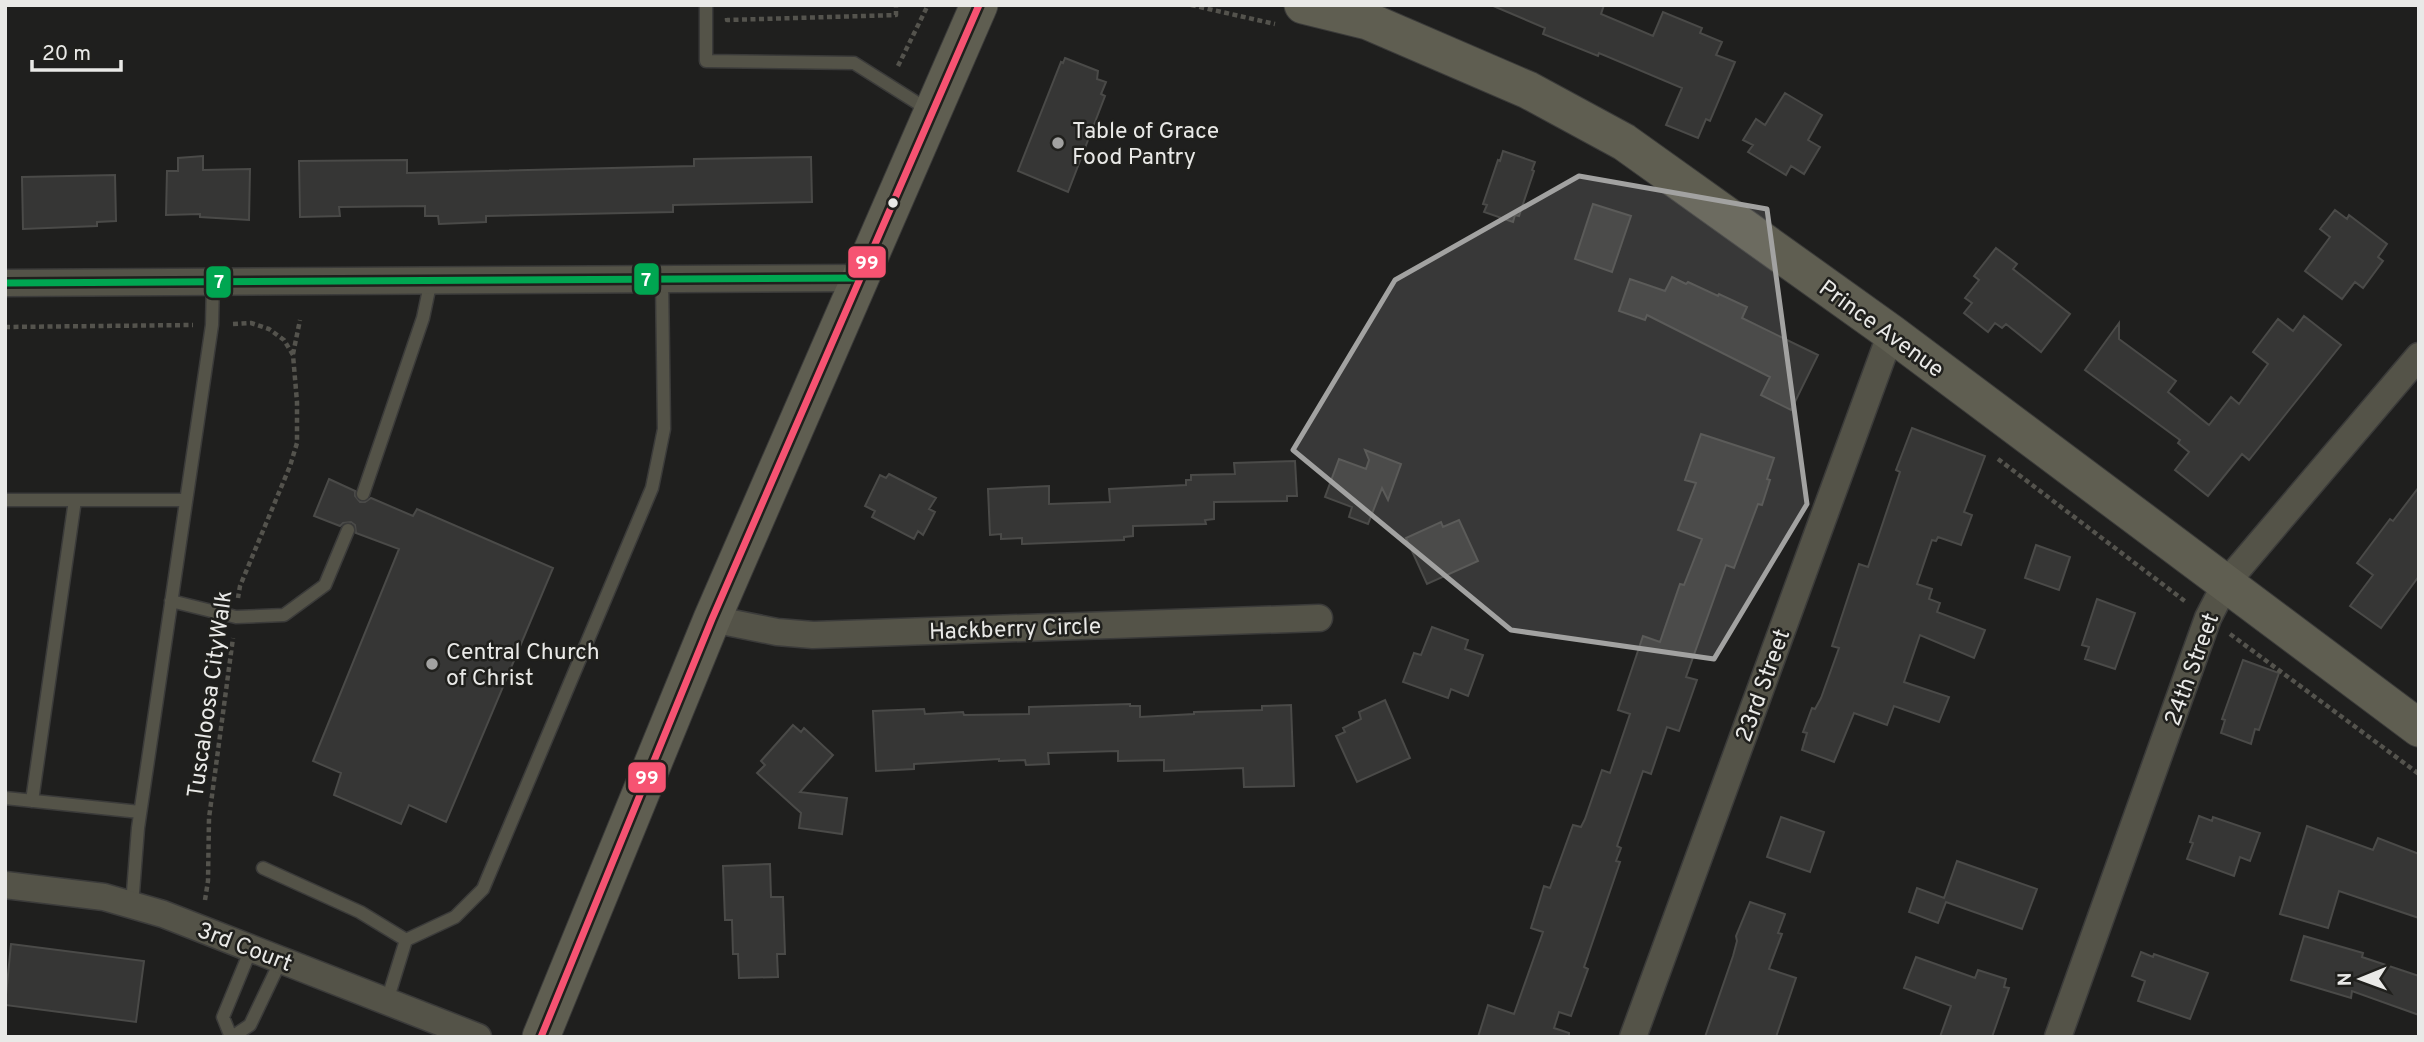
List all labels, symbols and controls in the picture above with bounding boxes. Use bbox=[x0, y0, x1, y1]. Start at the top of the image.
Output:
scale bar bbox=[32, 28, 121, 72]
text: 20 m bbox=[42, 41, 91, 68]
place label: Table of Grace Food Pantry bbox=[1072, 118, 1219, 173]
marker: Table of Grace Food Pantry bbox=[1050, 135, 1066, 151]
unlabelled marker bbox=[886, 196, 900, 210]
line badge: 99 bbox=[847, 245, 887, 279]
text: 99 bbox=[855, 252, 879, 276]
line badge: 7 bbox=[633, 262, 660, 296]
line badge: 7 bbox=[205, 265, 232, 299]
text: 7 bbox=[641, 269, 651, 293]
text: 7 bbox=[214, 271, 224, 295]
street label: Prince Avenue bbox=[1812, 275, 1949, 385]
street label: Tuscaloosa CityWalk bbox=[183, 589, 240, 800]
street label: 24th Street bbox=[2160, 609, 2227, 730]
street label: Hackberry Circle bbox=[929, 613, 1102, 648]
street label: 23rd Street bbox=[1731, 625, 1798, 746]
place label: Central Church of Christ bbox=[446, 639, 600, 694]
marker: Central Church of Christ bbox=[424, 656, 440, 672]
line badge: 99 bbox=[627, 761, 667, 794]
text: 99 bbox=[635, 767, 659, 791]
street label: 3rd Court bbox=[192, 917, 296, 980]
north arrow bbox=[2326, 944, 2396, 1014]
text: N bbox=[2334, 972, 2358, 986]

